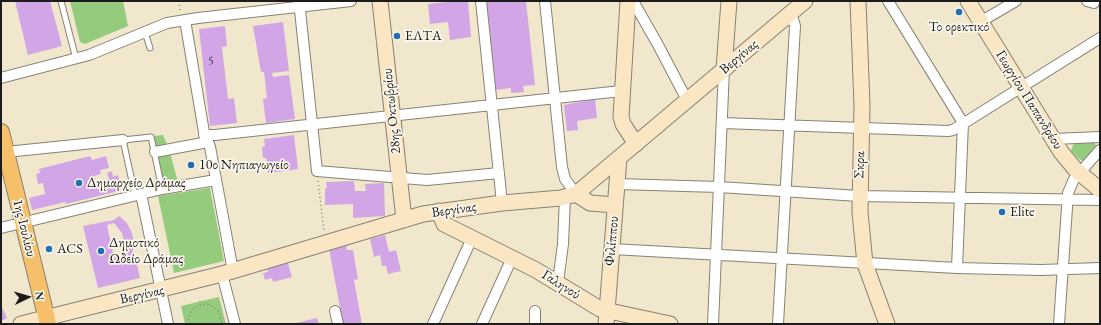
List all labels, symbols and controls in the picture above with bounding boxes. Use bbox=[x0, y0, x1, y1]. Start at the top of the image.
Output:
marker: Το ορεκτικό bbox=[954, 7, 964, 17]
place label: Το ορεκτικό bbox=[929, 19, 989, 35]
place label: ΕΛΤΑ bbox=[405, 28, 442, 44]
marker: ΕΛΤΑ bbox=[392, 31, 402, 41]
street label: Βεργίνας bbox=[716, 36, 762, 78]
street label: Γεωργίου Παπανδρέου bbox=[992, 47, 1066, 153]
house number: 5 bbox=[208, 54, 214, 68]
street label: 28ης Οκτωβρίου bbox=[379, 67, 405, 155]
street label: Σκρα bbox=[851, 151, 869, 179]
place label: 10ο Νηπιαγωγείο bbox=[199, 157, 289, 173]
marker: 10ο Νηπιαγωγείο bbox=[186, 160, 196, 170]
place label: Δημαρχείο Δράμας bbox=[87, 175, 186, 191]
marker: Δημαρχείο Δράμας bbox=[74, 178, 84, 188]
street label: 1ης Ιουλίου bbox=[9, 197, 39, 259]
street label: Βεργίνας bbox=[431, 199, 477, 221]
place label: Elite bbox=[1010, 204, 1035, 220]
marker: Elite bbox=[997, 207, 1007, 217]
street label: Φιλίππου bbox=[601, 215, 623, 267]
place label: Δημοτικό Ωδείο Δράμας bbox=[109, 235, 183, 268]
place label: ACS bbox=[57, 241, 83, 257]
marker: ACS bbox=[44, 244, 54, 254]
marker: Δημοτικό Ωδείο Δράμας bbox=[96, 246, 106, 256]
street label: Γαληνού bbox=[539, 267, 583, 303]
north arrow bbox=[8, 277, 48, 317]
street label: Βεργίνας bbox=[118, 282, 166, 308]
text: N bbox=[33, 291, 47, 301]

